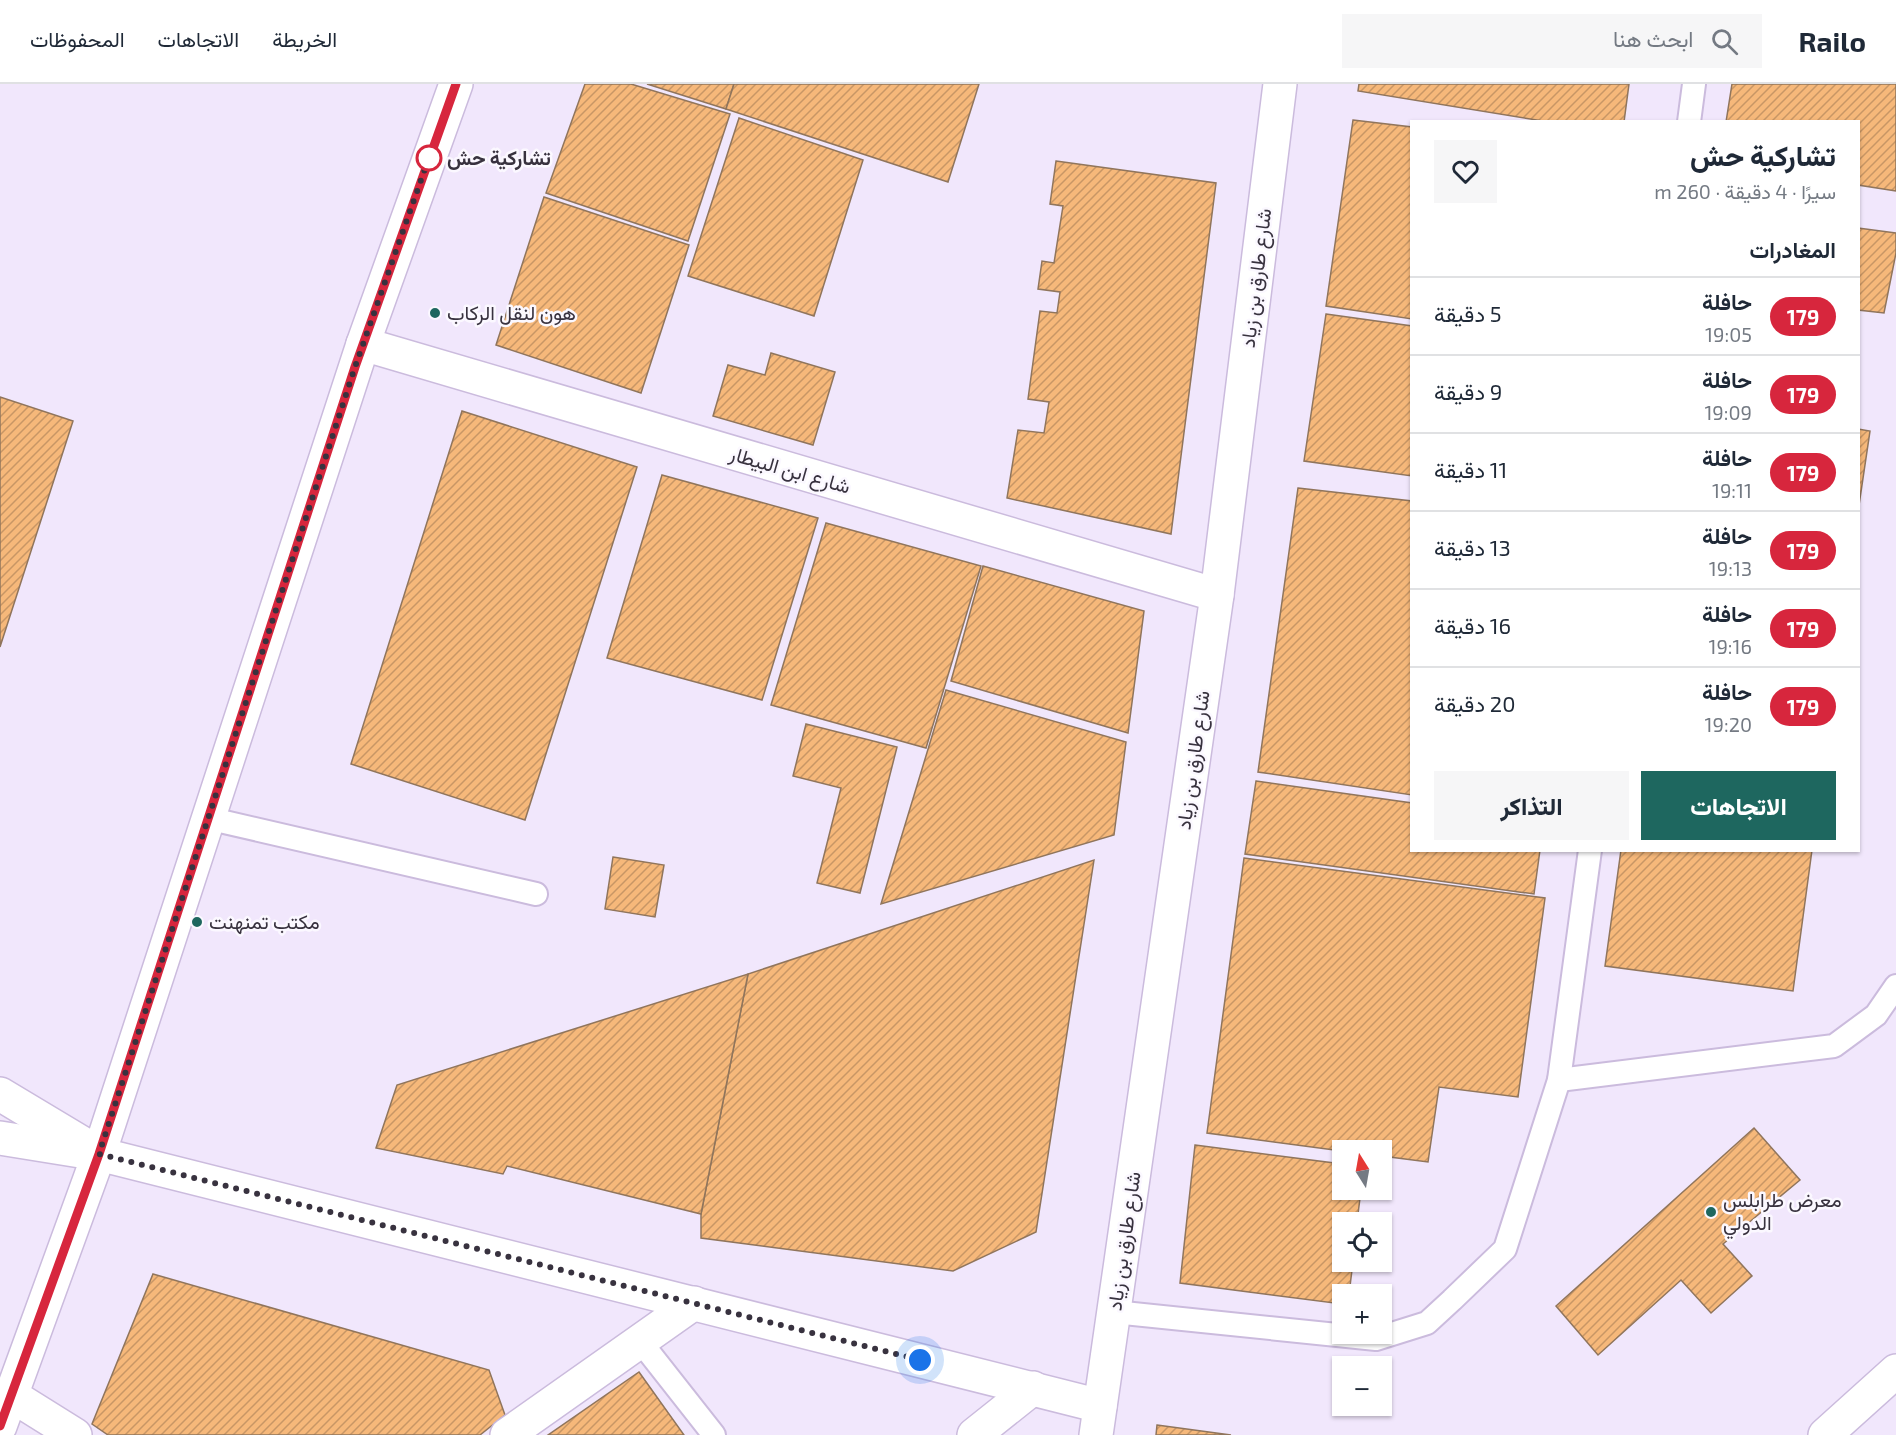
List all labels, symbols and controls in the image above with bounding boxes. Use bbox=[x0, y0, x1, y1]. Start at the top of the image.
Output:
search box bbox=[1342, 14, 1762, 68]
text: Railo bbox=[1798, 24, 1866, 58]
text: ابحث هنا bbox=[1613, 25, 1693, 51]
icon: search bbox=[1708, 25, 1741, 58]
text: المحفوظات bbox=[30, 26, 125, 51]
text: الاتجاهات bbox=[158, 26, 239, 51]
text: الخريطة bbox=[272, 26, 337, 51]
text: تشاركية حش bbox=[1690, 138, 1836, 172]
button: heart bbox=[1434, 140, 1497, 203]
marker: تشاركية حش bbox=[416, 145, 442, 171]
place label: تشاركية حش bbox=[447, 145, 551, 171]
text: سيرًا · 4 دقيقة · 260 m bbox=[1654, 179, 1836, 203]
street label: شارع طارق بن زياد bbox=[1235, 207, 1278, 349]
text: المغادرات bbox=[1750, 236, 1836, 262]
text: حافلة bbox=[1702, 288, 1752, 314]
place label: هون لنقل الركاب bbox=[447, 300, 576, 326]
text: 5 دقيقة bbox=[1434, 300, 1502, 326]
text: 179 bbox=[1787, 304, 1819, 329]
marker: هون لنقل الركاب bbox=[428, 306, 442, 320]
text: 19:05 bbox=[1705, 322, 1752, 346]
text: حافلة bbox=[1702, 366, 1752, 392]
text: 9 دقيقة bbox=[1434, 378, 1502, 404]
text: 179 bbox=[1787, 382, 1819, 407]
text: 19:09 bbox=[1704, 400, 1752, 424]
street label: شارع ابن البيطار bbox=[725, 440, 853, 501]
text: حافلة bbox=[1702, 444, 1752, 470]
text: 11 دقيقة bbox=[1434, 456, 1507, 482]
text: 179 bbox=[1787, 460, 1819, 485]
text: 19:11 bbox=[1712, 478, 1752, 502]
text: حافلة bbox=[1702, 522, 1752, 548]
text: 13 دقيقة bbox=[1434, 534, 1511, 560]
text: 179 bbox=[1787, 538, 1819, 563]
text: 19:13 bbox=[1709, 556, 1752, 580]
text: حافلة bbox=[1702, 600, 1752, 626]
text: 16 دقيقة bbox=[1434, 612, 1511, 638]
text: 179 bbox=[1787, 616, 1819, 641]
text: 19:16 bbox=[1708, 634, 1752, 658]
text: حافلة bbox=[1702, 678, 1752, 704]
street label: شارع طارق بن زياد bbox=[1170, 689, 1217, 831]
text: 20 دقيقة bbox=[1434, 690, 1515, 716]
text: 179 bbox=[1787, 694, 1819, 719]
text: 19:20 bbox=[1705, 712, 1752, 736]
button: التذاكر bbox=[1434, 771, 1629, 840]
button: الاتجاهات bbox=[1641, 771, 1836, 840]
place label: مكتب تمنهنت bbox=[209, 909, 320, 935]
marker: مكتب تمنهنت bbox=[190, 915, 204, 929]
north arrow bbox=[1332, 1140, 1392, 1200]
map controls bbox=[1332, 1140, 1392, 1416]
street label: شارع طارق بن زياد bbox=[1101, 1170, 1148, 1312]
place label: معرض طرابلس الدولي bbox=[1723, 1187, 1842, 1240]
marker: معرض طرابلس الدولي bbox=[1704, 1205, 1718, 1219]
button: locate bbox=[1332, 1212, 1392, 1272]
button: + bbox=[1332, 1284, 1392, 1344]
your location bbox=[905, 1345, 935, 1375]
button: − bbox=[1332, 1356, 1392, 1416]

